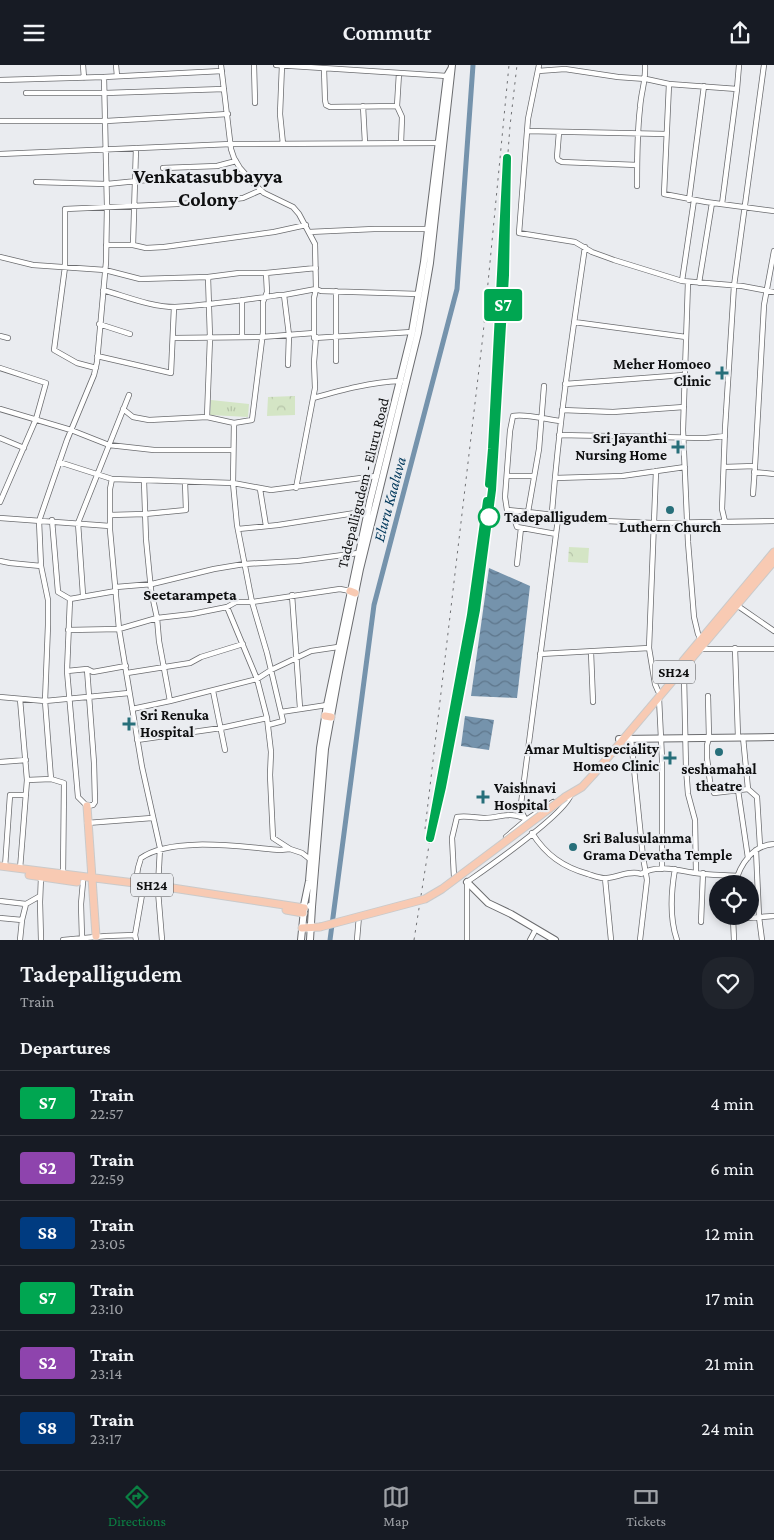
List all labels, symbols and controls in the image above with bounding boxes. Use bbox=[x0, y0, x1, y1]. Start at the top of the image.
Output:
icon: menu bbox=[20, 19, 48, 47]
icon: share bbox=[726, 19, 754, 47]
text: Commutr bbox=[342, 20, 432, 45]
district label: Venkatasubbayya Colony bbox=[133, 165, 283, 210]
line badge: S7 bbox=[480, 289, 526, 321]
text: S7 bbox=[494, 295, 512, 315]
place label: Meher Homoeo Clinic bbox=[613, 356, 711, 389]
marker: Meher Homoeo Clinic bbox=[715, 366, 729, 380]
street label: Tadepalligudem - Eluru Road bbox=[334, 396, 393, 570]
place label: Sri Jayanthi Nursing Home bbox=[575, 430, 668, 463]
marker: Sri Jayanthi Nursing Home bbox=[671, 440, 685, 454]
water label: Eluru Kaaluva bbox=[370, 454, 409, 544]
marker: Luthern Church bbox=[664, 504, 676, 516]
marker: Tadepalligudem bbox=[478, 506, 500, 528]
place label: Tadepalligudem bbox=[504, 509, 608, 525]
place label: Luthern Church bbox=[619, 519, 721, 535]
district label: Seetarampeta bbox=[143, 586, 237, 603]
road number: SH24 bbox=[653, 661, 695, 683]
place label: Sri Renuka Hospital bbox=[140, 707, 210, 740]
marker: Sri Renuka Hospital bbox=[122, 717, 136, 731]
place label: Amar Multispeciality Homeo Clinic bbox=[524, 741, 660, 774]
marker: seshamahal theatre bbox=[713, 746, 725, 758]
marker: Amar Multispeciality Homeo Clinic bbox=[663, 751, 677, 765]
place label: seshamahal theatre bbox=[681, 761, 757, 794]
place label: Vaishnavi Hospital bbox=[493, 780, 557, 813]
marker: Vaishnavi Hospital bbox=[476, 790, 490, 804]
place label: Sri Balusulamma Grama Devatha Temple bbox=[583, 830, 732, 863]
marker: Sri Balusulamma Grama Devatha Temple bbox=[567, 841, 579, 853]
road number: SH24 bbox=[131, 873, 173, 897]
map controls bbox=[709, 875, 759, 925]
button: locate bbox=[709, 875, 759, 925]
button: heart bbox=[702, 957, 754, 1009]
text: Tadepalligudem bbox=[20, 960, 182, 987]
text: Train bbox=[20, 993, 54, 1010]
text: Departures bbox=[20, 1037, 111, 1058]
text: Train bbox=[90, 1084, 134, 1105]
text: S7 bbox=[39, 1093, 56, 1113]
text: 4 min bbox=[710, 1093, 754, 1114]
text: 22:57 bbox=[90, 1105, 123, 1122]
text: Train bbox=[90, 1149, 134, 1170]
text: S2 bbox=[38, 1158, 57, 1178]
text: 6 min bbox=[710, 1158, 754, 1179]
text: 22:59 bbox=[90, 1170, 124, 1187]
text: Train bbox=[90, 1214, 134, 1235]
text: S8 bbox=[38, 1223, 57, 1243]
text: 12 min bbox=[705, 1223, 754, 1244]
text: 23:05 bbox=[90, 1235, 125, 1252]
text: Train bbox=[90, 1279, 134, 1300]
text: S7 bbox=[39, 1288, 56, 1308]
text: 17 min bbox=[705, 1288, 754, 1309]
text: 23:10 bbox=[90, 1300, 123, 1317]
text: Train bbox=[90, 1344, 134, 1365]
text: S2 bbox=[38, 1353, 57, 1373]
text: 21 min bbox=[705, 1353, 754, 1374]
text: 23:14 bbox=[90, 1365, 122, 1382]
text: Train bbox=[90, 1409, 134, 1430]
text: S8 bbox=[38, 1418, 57, 1438]
text: 24 min bbox=[701, 1418, 754, 1439]
text: 23:17 bbox=[90, 1430, 122, 1447]
tab: Directions bbox=[108, 1483, 166, 1529]
tab: Map bbox=[382, 1483, 410, 1529]
tab: Tickets bbox=[626, 1483, 666, 1529]

